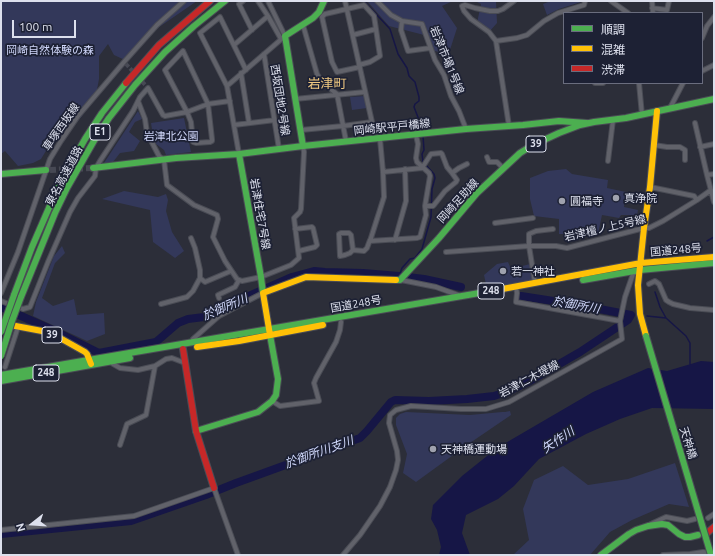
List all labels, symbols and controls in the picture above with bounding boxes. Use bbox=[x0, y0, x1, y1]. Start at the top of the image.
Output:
scale bar bbox=[14, 12, 78, 38]
legend bbox=[563, 12, 703, 84]
text: 100 m bbox=[19, 20, 52, 33]
text: 順調 bbox=[601, 23, 625, 36]
street label: 岩津市場1号線 bbox=[427, 24, 467, 96]
park label: 岡崎自然体験の森 bbox=[6, 43, 94, 57]
text: 混雑 bbox=[601, 43, 625, 56]
street label: 西坂団地2号線 bbox=[268, 63, 292, 137]
text: 渋滞 bbox=[601, 63, 625, 76]
district label: 岩津町 bbox=[308, 76, 346, 92]
street label: 車塚西坂線 bbox=[40, 101, 82, 153]
street label: 岡崎駅平戸橋線 bbox=[353, 116, 431, 138]
road number: E1 bbox=[90, 124, 110, 140]
park label: 岩津北公園 bbox=[144, 129, 198, 143]
road number: 39 bbox=[526, 136, 546, 152]
street label: 東名高速道路 bbox=[43, 144, 85, 208]
street label: 岡崎足助線 bbox=[435, 176, 481, 226]
street label: 岩津住宅7号線 bbox=[247, 177, 273, 251]
place label: 真浄院 bbox=[624, 191, 657, 205]
marker: 真浄院 bbox=[611, 193, 621, 203]
place label: 圓福寺 bbox=[570, 194, 603, 208]
marker: 圓福寺 bbox=[557, 196, 567, 206]
street label: 岩津檀ノ上5号線 bbox=[563, 212, 647, 244]
street label: 国道248号 bbox=[650, 241, 702, 259]
place label: 若一神社 bbox=[511, 264, 555, 278]
marker: 若一神社 bbox=[498, 266, 508, 276]
road number: 248 bbox=[478, 283, 504, 299]
water label: 於御所川 bbox=[200, 291, 250, 323]
street label: 国道248号 bbox=[329, 293, 383, 315]
water label: 於御所川 bbox=[551, 294, 601, 316]
road number: 39 bbox=[42, 327, 62, 343]
street label: 岩津仁木堤線 bbox=[497, 358, 561, 400]
road number: 248 bbox=[33, 365, 59, 381]
water label: 矢作川 bbox=[539, 424, 577, 456]
street label: 天神橋 bbox=[677, 425, 699, 461]
water label: 於御所川支川 bbox=[283, 433, 355, 471]
place label: 天神橋運動場 bbox=[441, 442, 507, 456]
marker: 天神橋運動場 bbox=[428, 444, 438, 454]
north arrow bbox=[12, 504, 52, 544]
text: N bbox=[14, 522, 27, 533]

